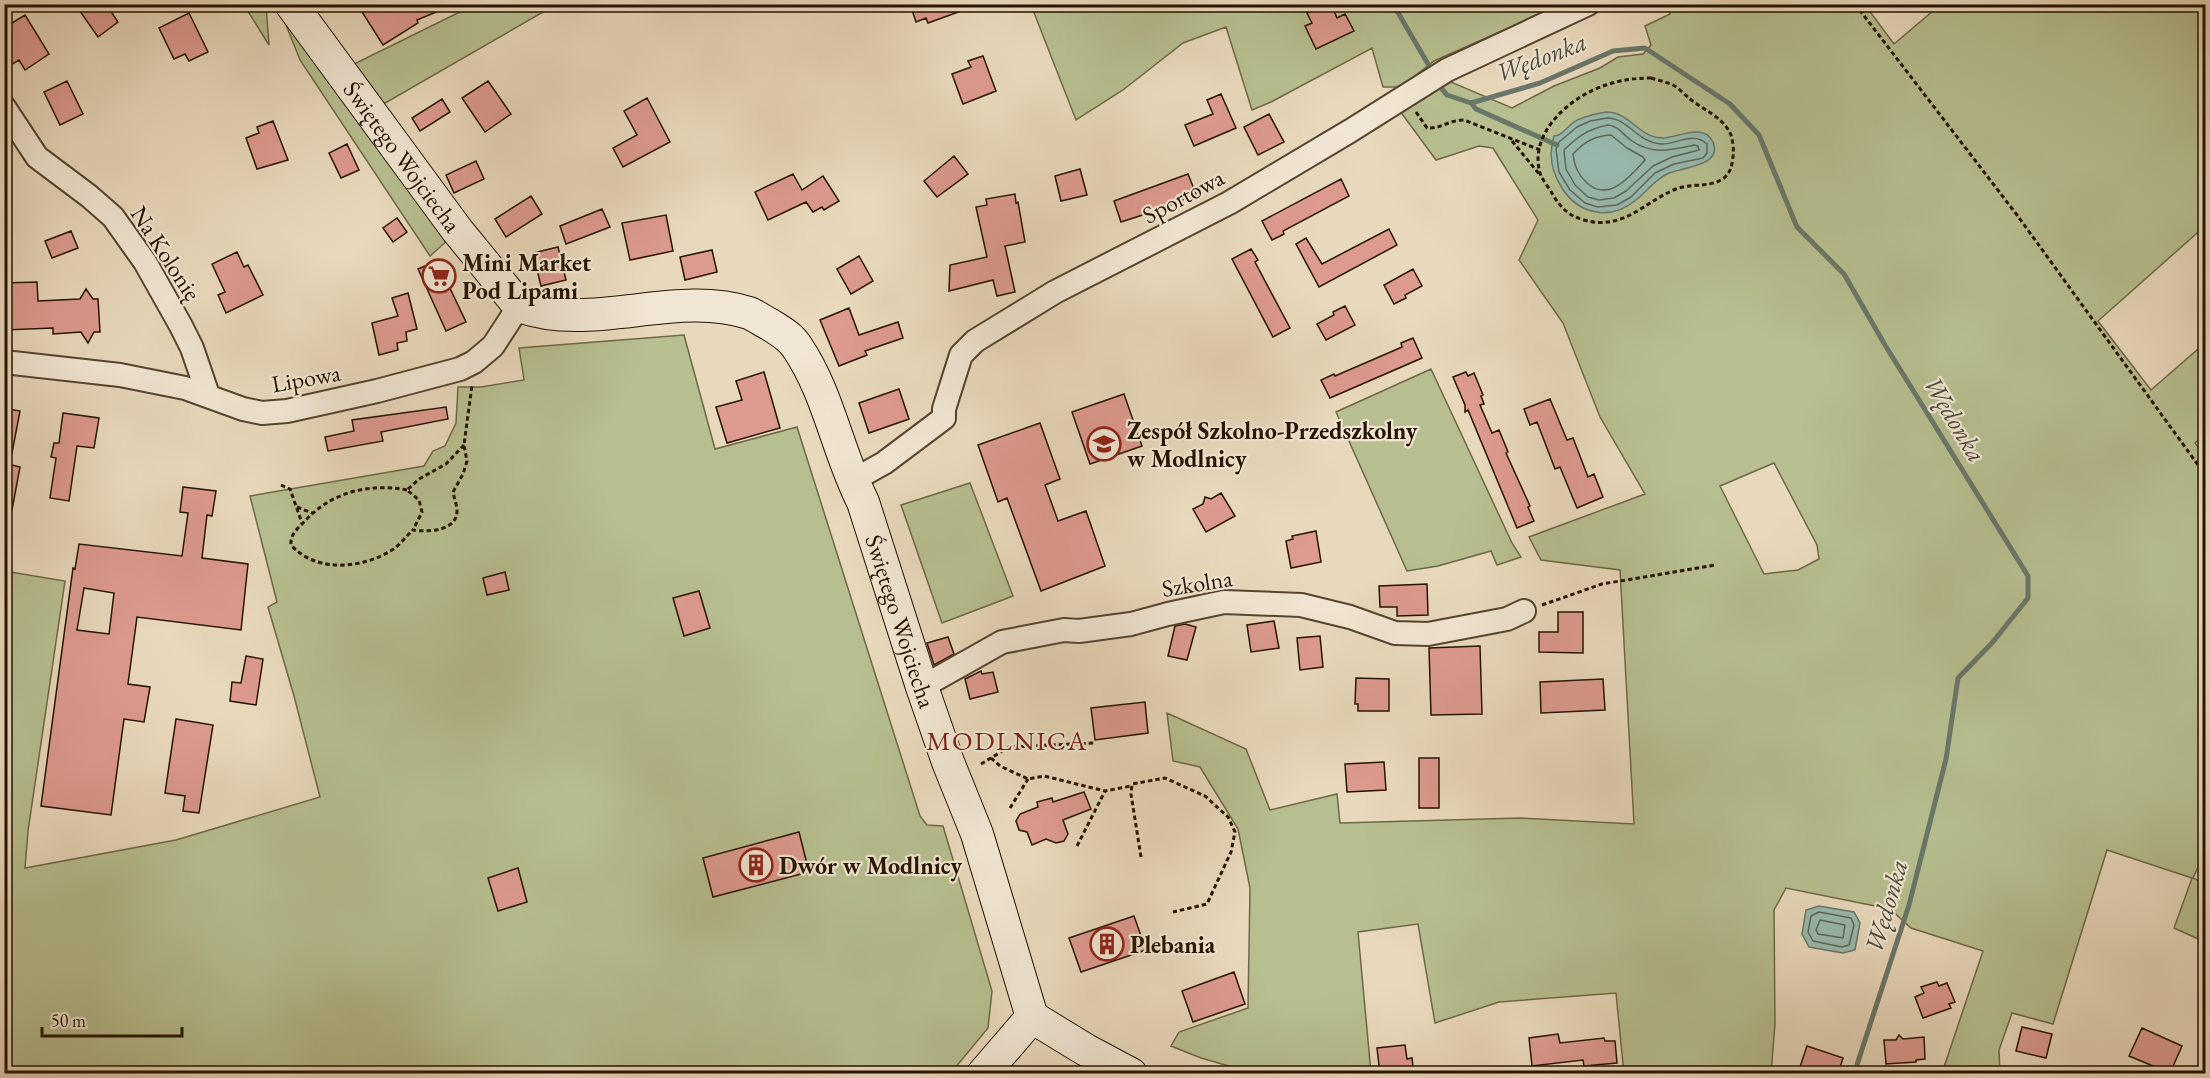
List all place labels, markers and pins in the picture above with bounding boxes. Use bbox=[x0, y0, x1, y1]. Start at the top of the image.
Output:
place label: Mini Market Pod Lipami bbox=[462, 247, 591, 306]
supermarket icon: Mini Market Pod Lipami bbox=[421, 258, 457, 294]
place label: Zespół Szkolno-Przedszkolny w Modlnicy bbox=[1127, 415, 1418, 475]
school or university icon: Zespół Szkolno-Przedszkolny w Modlnicy bbox=[1086, 426, 1122, 462]
building icon: Dwór w Modlnicy bbox=[738, 847, 774, 883]
place label: Dwór w Modlnicy bbox=[779, 850, 963, 882]
building icon: Plebania bbox=[1089, 926, 1125, 962]
place label: Plebania bbox=[1130, 929, 1216, 960]

